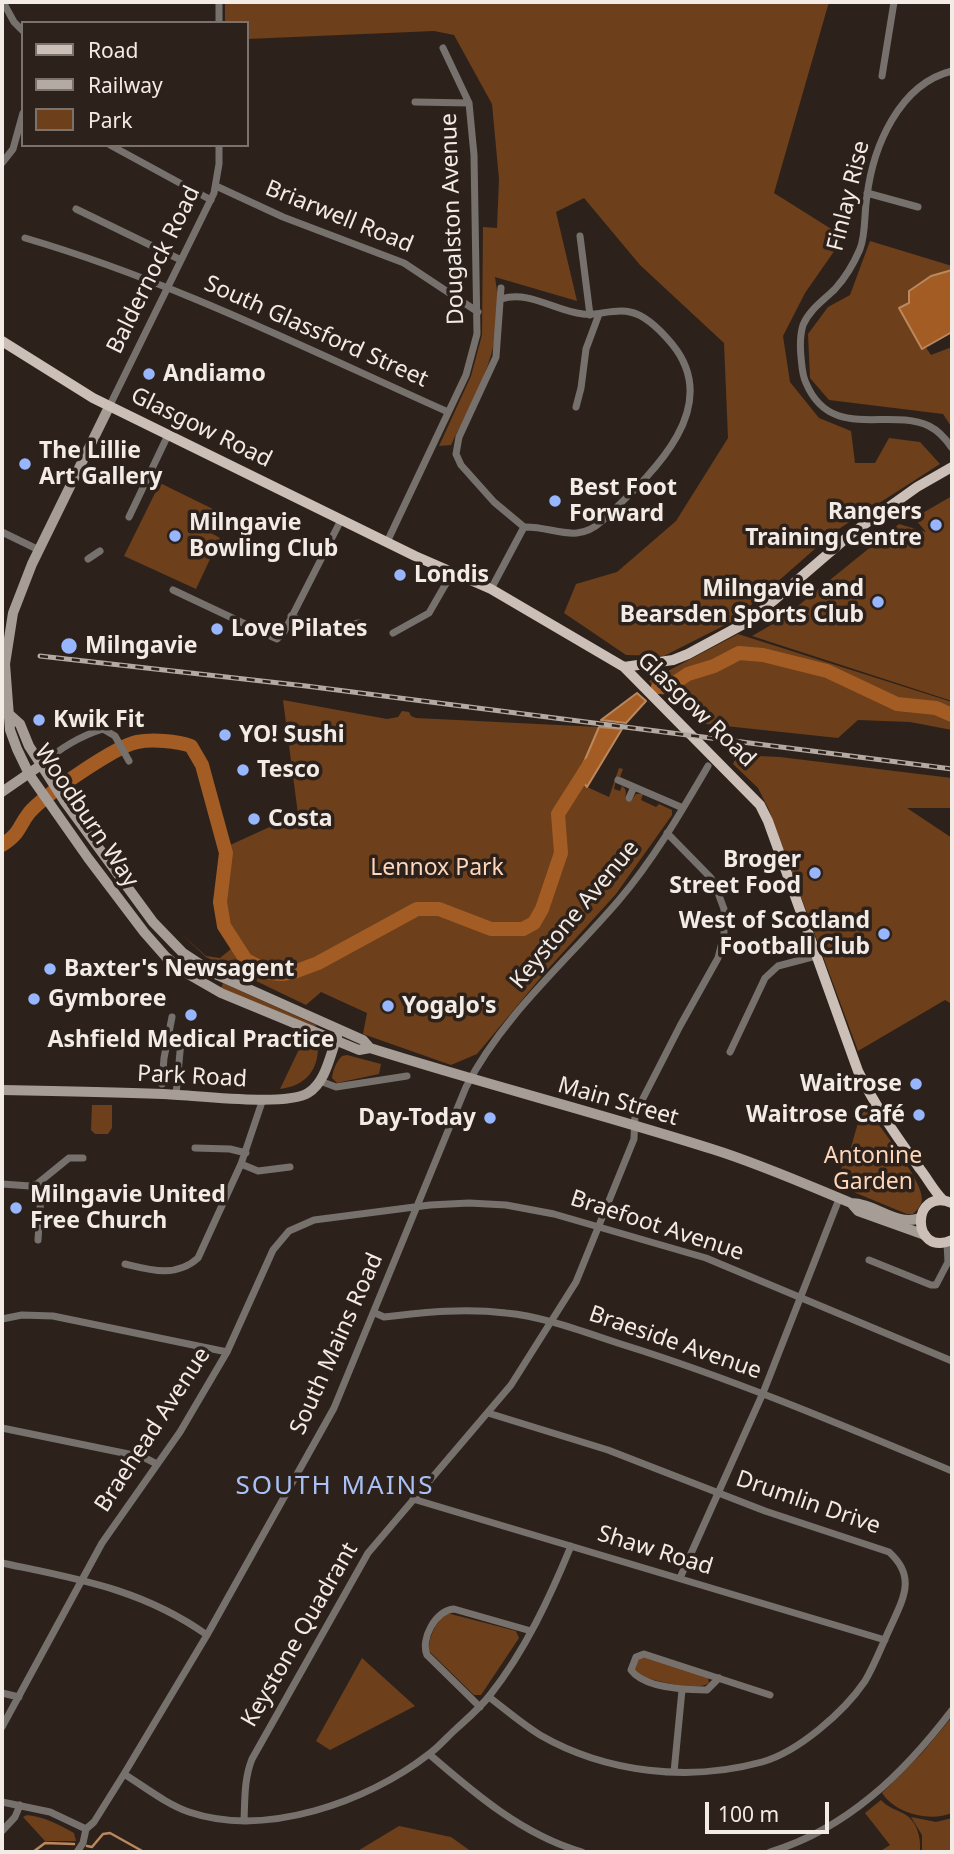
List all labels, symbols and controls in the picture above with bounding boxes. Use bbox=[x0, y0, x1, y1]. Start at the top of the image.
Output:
legend bbox=[21, 21, 248, 147]
text: Road bbox=[88, 36, 138, 64]
text: Railway bbox=[88, 71, 163, 99]
text: Park bbox=[88, 106, 132, 134]
street label: Dougalston Avenue bbox=[436, 113, 470, 325]
street label: Finlay Rise bbox=[822, 138, 876, 254]
street label: Briarwell Road bbox=[261, 175, 417, 259]
street label: Baldernock Road bbox=[101, 182, 207, 358]
street label: South Glassford Street bbox=[200, 270, 432, 394]
place label: Andiamo bbox=[163, 360, 266, 388]
marker: Andiamo bbox=[141, 366, 157, 382]
street label: Glasgow Road bbox=[126, 382, 276, 474]
place label: The Lillie Art Gallery bbox=[39, 437, 162, 491]
marker: The Lillie Art Gallery bbox=[17, 456, 33, 472]
place label: Best Foot Forward bbox=[569, 474, 677, 528]
marker: Best Foot Forward bbox=[547, 493, 563, 509]
place label: Rangers Training Centre bbox=[745, 498, 922, 552]
place label: Milngavie Bowling Club bbox=[189, 509, 338, 563]
marker: Rangers Training Centre bbox=[928, 517, 944, 533]
marker: Milngavie Bowling Club bbox=[167, 528, 183, 544]
place label: Londis bbox=[414, 561, 489, 589]
marker: Londis bbox=[392, 567, 408, 583]
place label: Milngavie and Bearsden Sports Club bbox=[620, 575, 864, 629]
marker: Milngavie and Bearsden Sports Club bbox=[870, 594, 886, 610]
place label: Love Pilates bbox=[231, 615, 368, 643]
marker: Love Pilates bbox=[209, 621, 225, 637]
place label: Milngavie bbox=[85, 632, 197, 660]
marker: Milngavie bbox=[59, 636, 79, 656]
street label: Glasgow Road bbox=[631, 647, 761, 773]
place label: Kwik Fit bbox=[53, 706, 145, 734]
marker: Kwik Fit bbox=[31, 712, 47, 728]
place label: YO! Sushi bbox=[239, 721, 345, 749]
marker: YO! Sushi bbox=[217, 727, 233, 743]
street label: Woodburn Way bbox=[28, 739, 144, 893]
place label: Tesco bbox=[257, 756, 320, 784]
marker: Tesco bbox=[235, 762, 251, 778]
place label: Costa bbox=[268, 805, 332, 833]
marker: Costa bbox=[246, 811, 262, 827]
street label: Keystone Avenue bbox=[505, 835, 645, 995]
place label: Broger Street Food bbox=[669, 846, 801, 900]
park label: Lennox Park bbox=[370, 854, 504, 882]
marker: Broger Street Food bbox=[807, 865, 823, 881]
place label: West of Scotland Football Club bbox=[679, 907, 870, 961]
marker: West of Scotland Football Club bbox=[876, 926, 892, 942]
place label: Baxter's Newsagent bbox=[64, 955, 294, 983]
marker: Baxter's Newsagent bbox=[42, 961, 58, 977]
place label: Gymboree bbox=[48, 985, 166, 1013]
marker: Gymboree bbox=[26, 991, 42, 1007]
place label: YogaJo's bbox=[402, 992, 497, 1020]
marker: YogaJo's bbox=[380, 998, 396, 1014]
marker: Ashfield Medical Practice bbox=[183, 1007, 199, 1023]
place label: Ashfield Medical Practice bbox=[48, 1026, 334, 1054]
street label: Park Road bbox=[136, 1060, 248, 1094]
place label: Waitrose bbox=[800, 1070, 902, 1098]
street label: Main Street bbox=[555, 1072, 681, 1132]
marker: Waitrose bbox=[908, 1076, 924, 1092]
place label: Waitrose Café bbox=[746, 1101, 905, 1129]
place label: Day-Today bbox=[358, 1104, 476, 1132]
marker: Waitrose Café bbox=[911, 1107, 927, 1123]
marker: Day-Today bbox=[482, 1110, 498, 1126]
park label: Antonine Garden bbox=[824, 1142, 922, 1196]
place label: Milngavie United Free Church bbox=[30, 1181, 226, 1235]
street label: Braefoot Avenue bbox=[567, 1185, 747, 1267]
marker: Milngavie United Free Church bbox=[8, 1200, 24, 1216]
street label: South Mains Road bbox=[285, 1249, 389, 1439]
street label: Braeside Avenue bbox=[585, 1301, 765, 1385]
street label: Braehead Avenue bbox=[89, 1342, 217, 1518]
street label: Drumlin Drive bbox=[732, 1465, 884, 1541]
district label: SOUTH MAINS bbox=[237, 1471, 433, 1503]
street label: Shaw Road bbox=[594, 1520, 716, 1582]
street label: Keystone Quadrant bbox=[236, 1538, 364, 1732]
scale bar bbox=[709, 1787, 833, 1831]
text: 100 m bbox=[718, 1800, 779, 1828]

